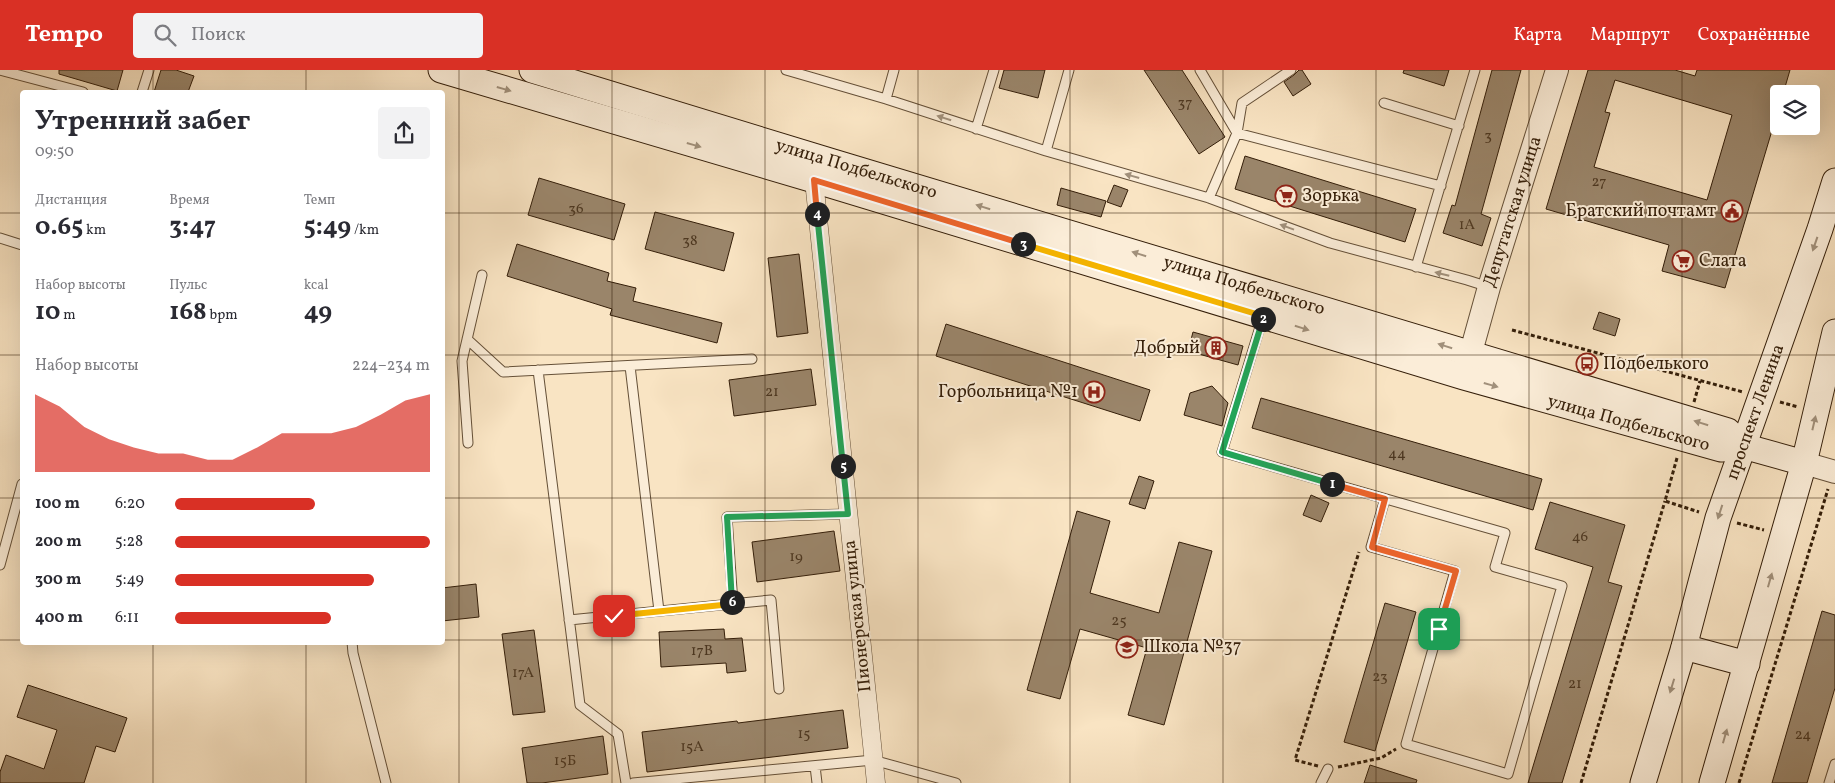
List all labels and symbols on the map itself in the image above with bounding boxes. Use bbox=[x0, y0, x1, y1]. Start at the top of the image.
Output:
one-way arrow bbox=[497, 85, 512, 93]
house number: 37 bbox=[1178, 93, 1192, 114]
one-way arrow bbox=[936, 113, 951, 121]
house number: 3 bbox=[1484, 126, 1492, 147]
street label: улица Подбельского bbox=[772, 133, 940, 205]
street label: Депутатская улица bbox=[1477, 133, 1548, 290]
one-way arrow bbox=[686, 141, 701, 149]
one-way arrow bbox=[1125, 172, 1140, 180]
house number: 27 bbox=[1592, 172, 1606, 193]
supermarket icon: Зорька bbox=[1274, 184, 1298, 208]
place label: Зорька bbox=[1302, 184, 1359, 209]
house number: 36 bbox=[568, 199, 584, 220]
place label: Братский почтамт bbox=[1566, 199, 1716, 224]
public building icon: Братский почтамт bbox=[1720, 199, 1744, 223]
pin: 4 bbox=[804, 202, 830, 226]
one-way arrow bbox=[975, 203, 990, 211]
house number: 1А bbox=[1459, 215, 1476, 236]
one-way arrow bbox=[1279, 223, 1294, 230]
house number: 38 bbox=[682, 231, 698, 252]
pin: 3 bbox=[1010, 232, 1036, 256]
one-way arrow bbox=[1811, 237, 1819, 252]
one-way arrow bbox=[1131, 249, 1146, 257]
street label: улица Подбельского bbox=[1160, 249, 1328, 322]
supermarket icon: Слата bbox=[1671, 249, 1695, 273]
place label: Слата bbox=[1699, 249, 1747, 274]
one-way arrow bbox=[1435, 270, 1450, 278]
pin: 2 bbox=[1250, 306, 1276, 332]
one-way arrow bbox=[1294, 324, 1309, 332]
place label: Добрый bbox=[1134, 336, 1200, 361]
building icon: Добрый bbox=[1204, 336, 1228, 360]
one-way arrow bbox=[1437, 341, 1452, 349]
street label: проспект Ленина bbox=[1720, 341, 1791, 483]
bus stop icon: Подбелького bbox=[1575, 352, 1599, 376]
place label: Подбелького bbox=[1603, 352, 1709, 377]
place label: Горбольница №1 bbox=[938, 380, 1078, 405]
hospital icon: Горбольница №1 bbox=[1082, 380, 1106, 404]
one-way arrow bbox=[1483, 381, 1498, 389]
house number: 21 bbox=[765, 382, 779, 403]
street label: улица Подбельского bbox=[1544, 388, 1713, 458]
one-way arrow bbox=[1810, 416, 1818, 431]
one-way arrow bbox=[1694, 418, 1709, 426]
house number: 44 bbox=[1388, 444, 1406, 465]
pin: 5 bbox=[830, 454, 856, 478]
pin: 1 bbox=[1320, 472, 1344, 496]
one-way arrow bbox=[1716, 505, 1723, 520]
house number: 46 bbox=[1572, 527, 1588, 548]
street label: Пионерская улица bbox=[838, 539, 878, 693]
house number: 19 bbox=[789, 547, 803, 568]
one-way arrow bbox=[1767, 573, 1775, 588]
pin: 6 bbox=[720, 590, 744, 614]
pin bbox=[593, 595, 635, 637]
pin bbox=[1418, 608, 1460, 650]
house number: 25 bbox=[1111, 611, 1127, 632]
school or university icon: Школа №37 bbox=[1115, 635, 1139, 659]
place label: Школа №37 bbox=[1143, 635, 1241, 660]
house number: 17В bbox=[691, 641, 713, 662]
house number: 17А bbox=[512, 663, 535, 684]
house number: 23 bbox=[1372, 667, 1388, 688]
house number: 21 bbox=[1568, 674, 1582, 695]
one-way arrow bbox=[1668, 679, 1676, 694]
house number: 15 bbox=[797, 724, 811, 745]
house number: 24 bbox=[1795, 725, 1811, 746]
one-way arrow bbox=[1722, 729, 1730, 744]
house number: 15А bbox=[680, 737, 704, 758]
house number: 15Б bbox=[554, 751, 576, 772]

